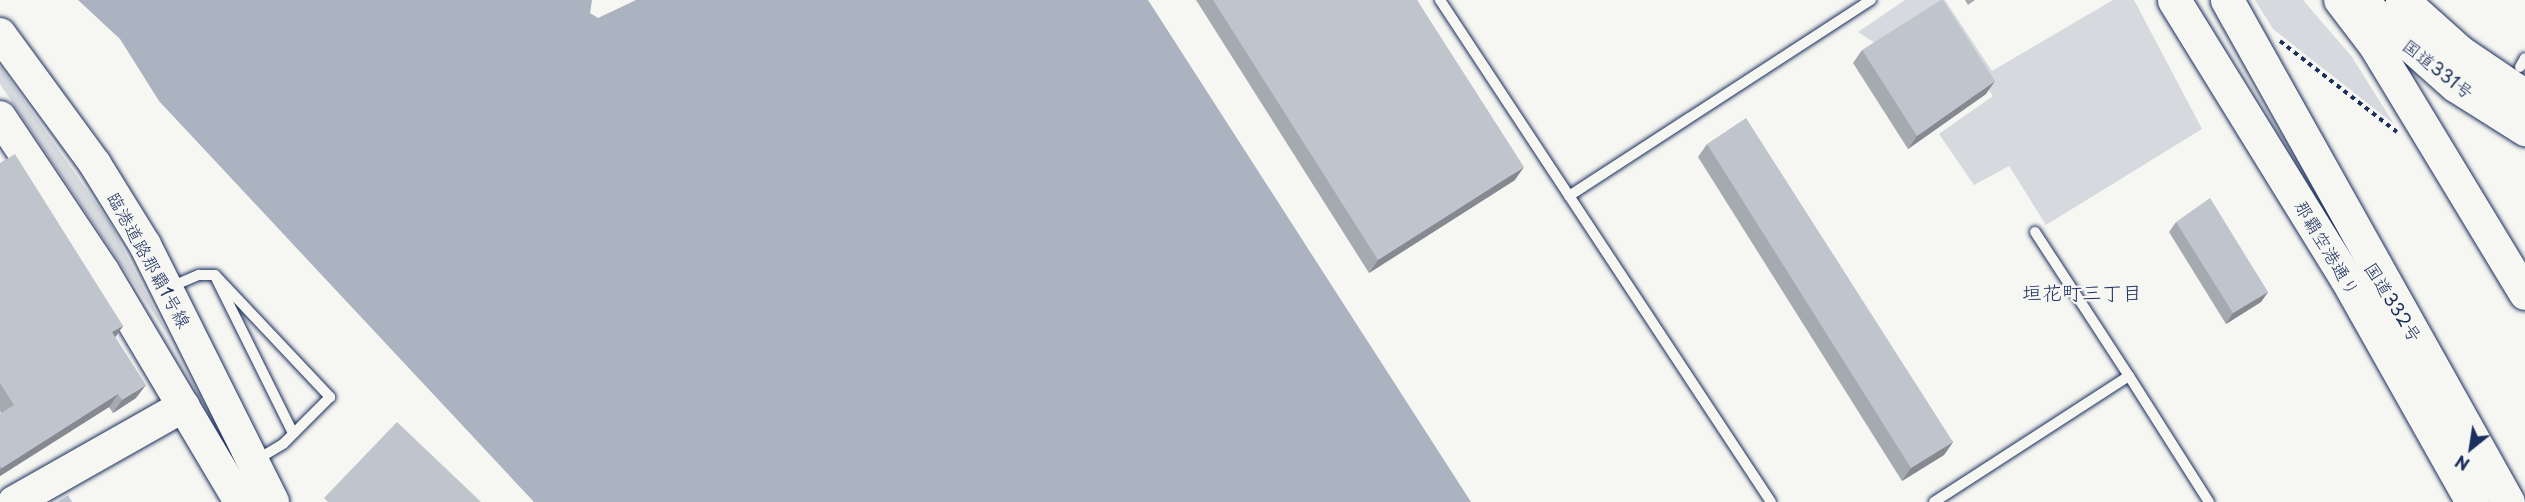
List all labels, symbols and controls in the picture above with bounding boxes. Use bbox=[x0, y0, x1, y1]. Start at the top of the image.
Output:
street label: 国道331号 bbox=[2398, 34, 2478, 104]
street label: 臨港道路那覇1号線 bbox=[103, 188, 195, 332]
street label: 那覇空港通り bbox=[2290, 196, 2364, 300]
street label: 国道332号 bbox=[2360, 258, 2426, 346]
district label: 垣花町三丁目 bbox=[2022, 280, 2142, 304]
north arrow bbox=[2441, 418, 2501, 478]
text: N bbox=[2451, 450, 2473, 477]

